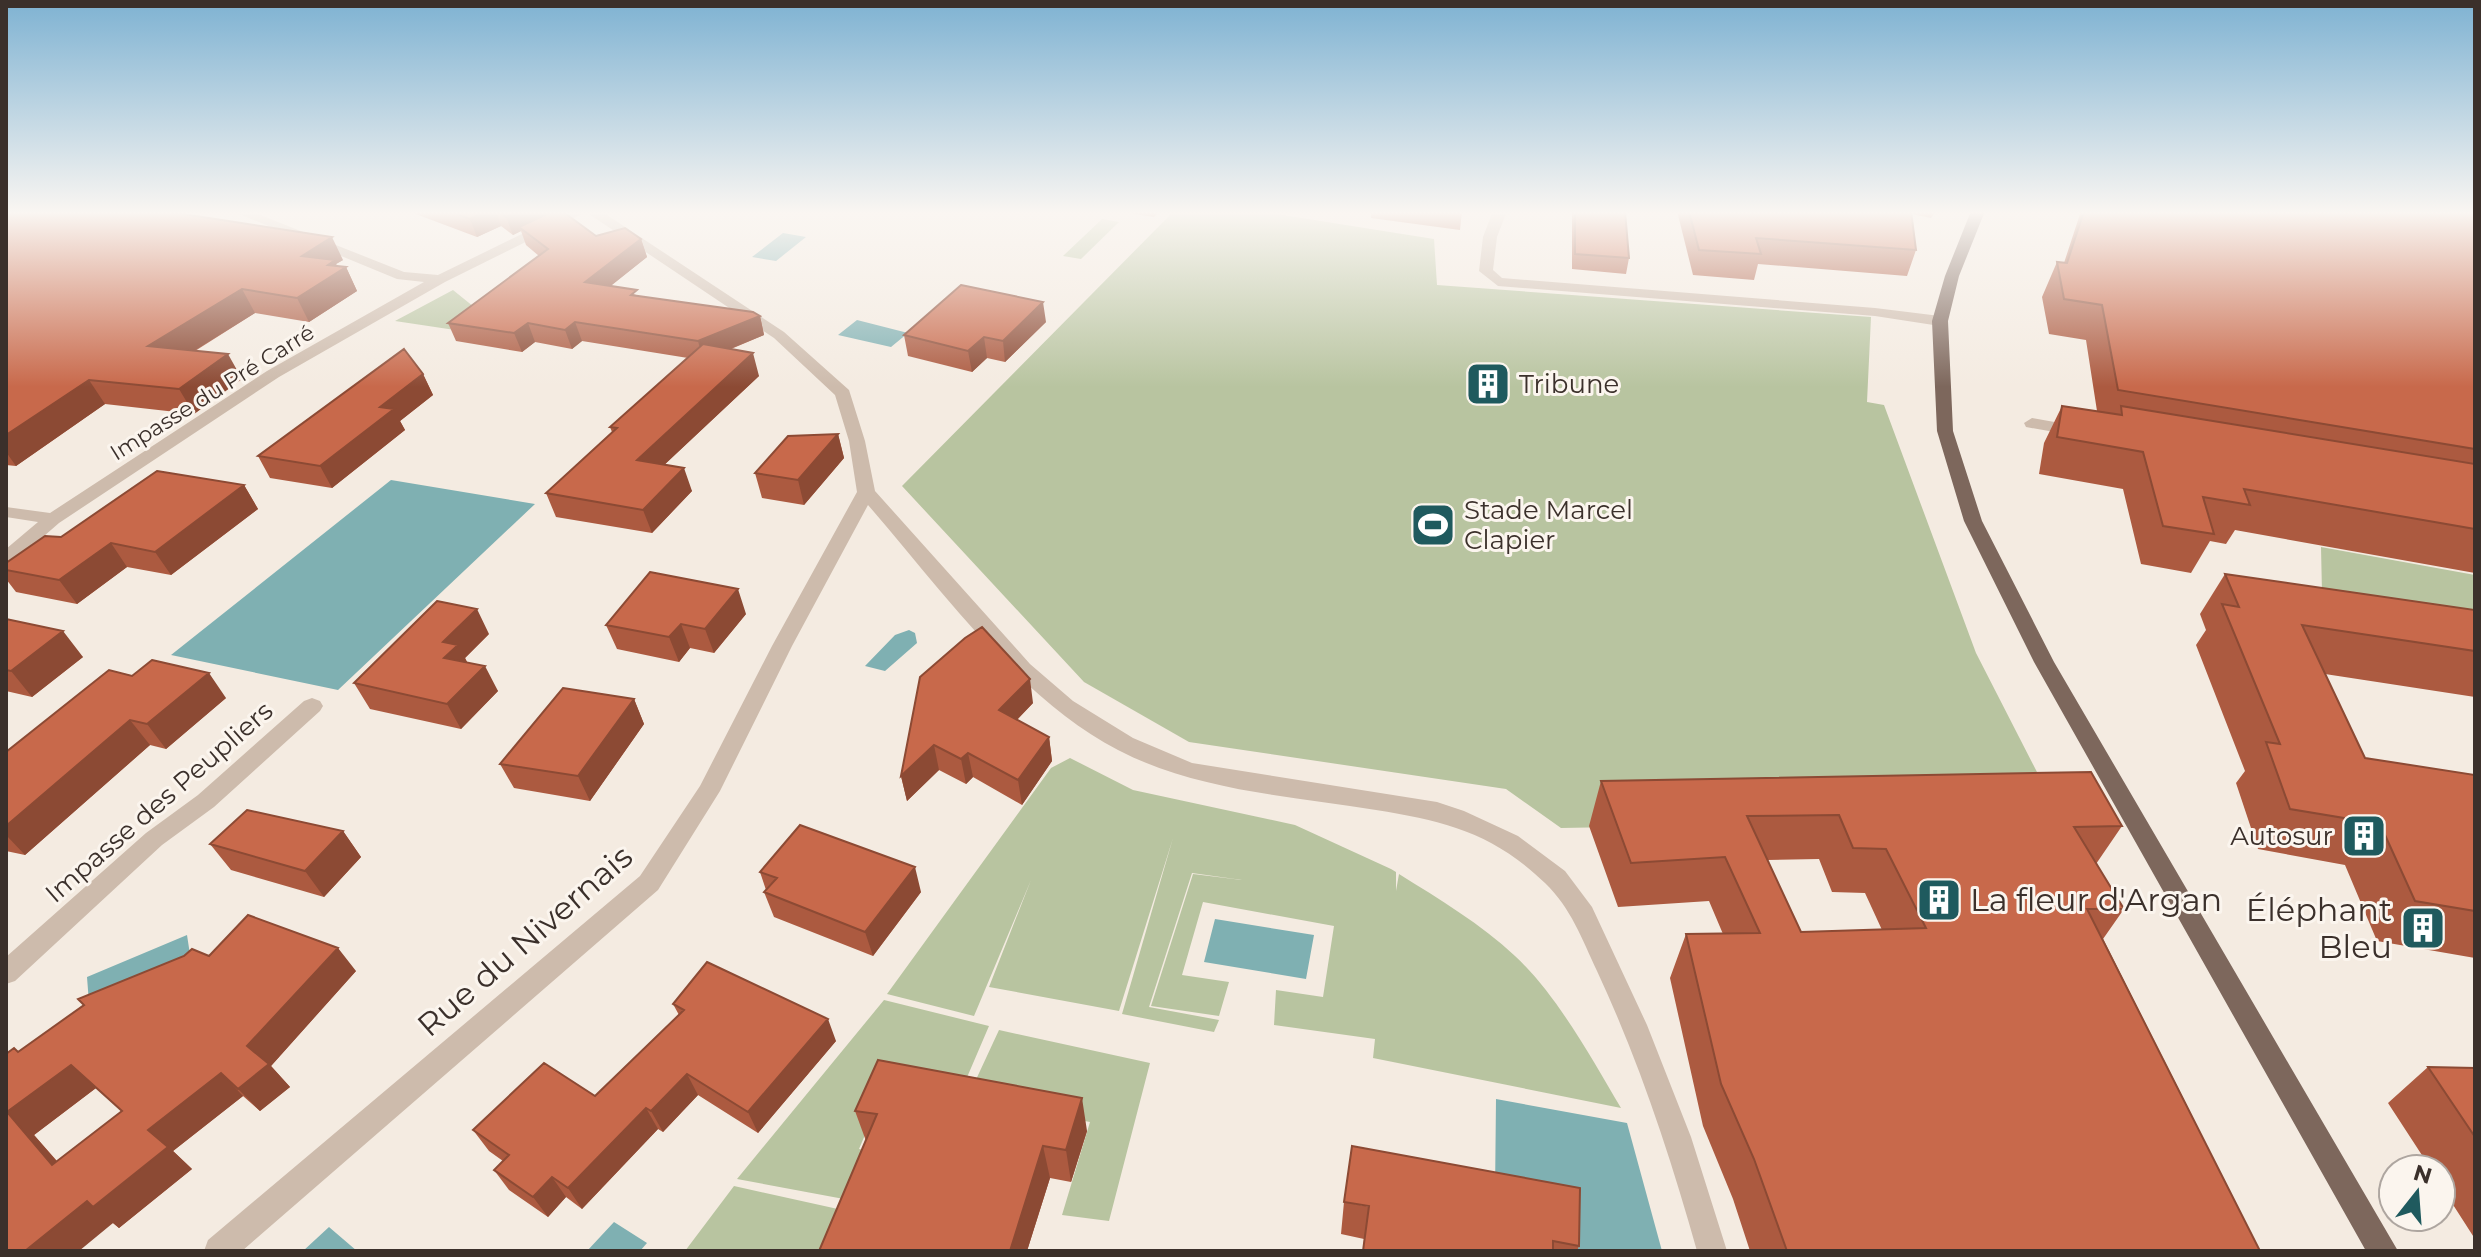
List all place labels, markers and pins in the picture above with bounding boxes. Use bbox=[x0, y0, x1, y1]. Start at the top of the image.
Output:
building icon: Tribune bbox=[1464, 360, 1512, 408]
place label: Tribune bbox=[1519, 368, 1619, 400]
place label: Stade Marcel Clapier bbox=[1464, 494, 1633, 556]
sports icon: Stade Marcel Clapier bbox=[1409, 501, 1457, 549]
building icon: Autosur bbox=[2340, 812, 2388, 860]
place label: Autosur bbox=[2230, 820, 2333, 852]
building icon: La fleur d'Argan bbox=[1915, 876, 1963, 924]
place label: La fleur d'Argan bbox=[1970, 880, 2222, 919]
place label: Éléphant Bleu bbox=[2246, 890, 2392, 966]
building icon: Éléphant Bleu bbox=[2399, 904, 2447, 952]

